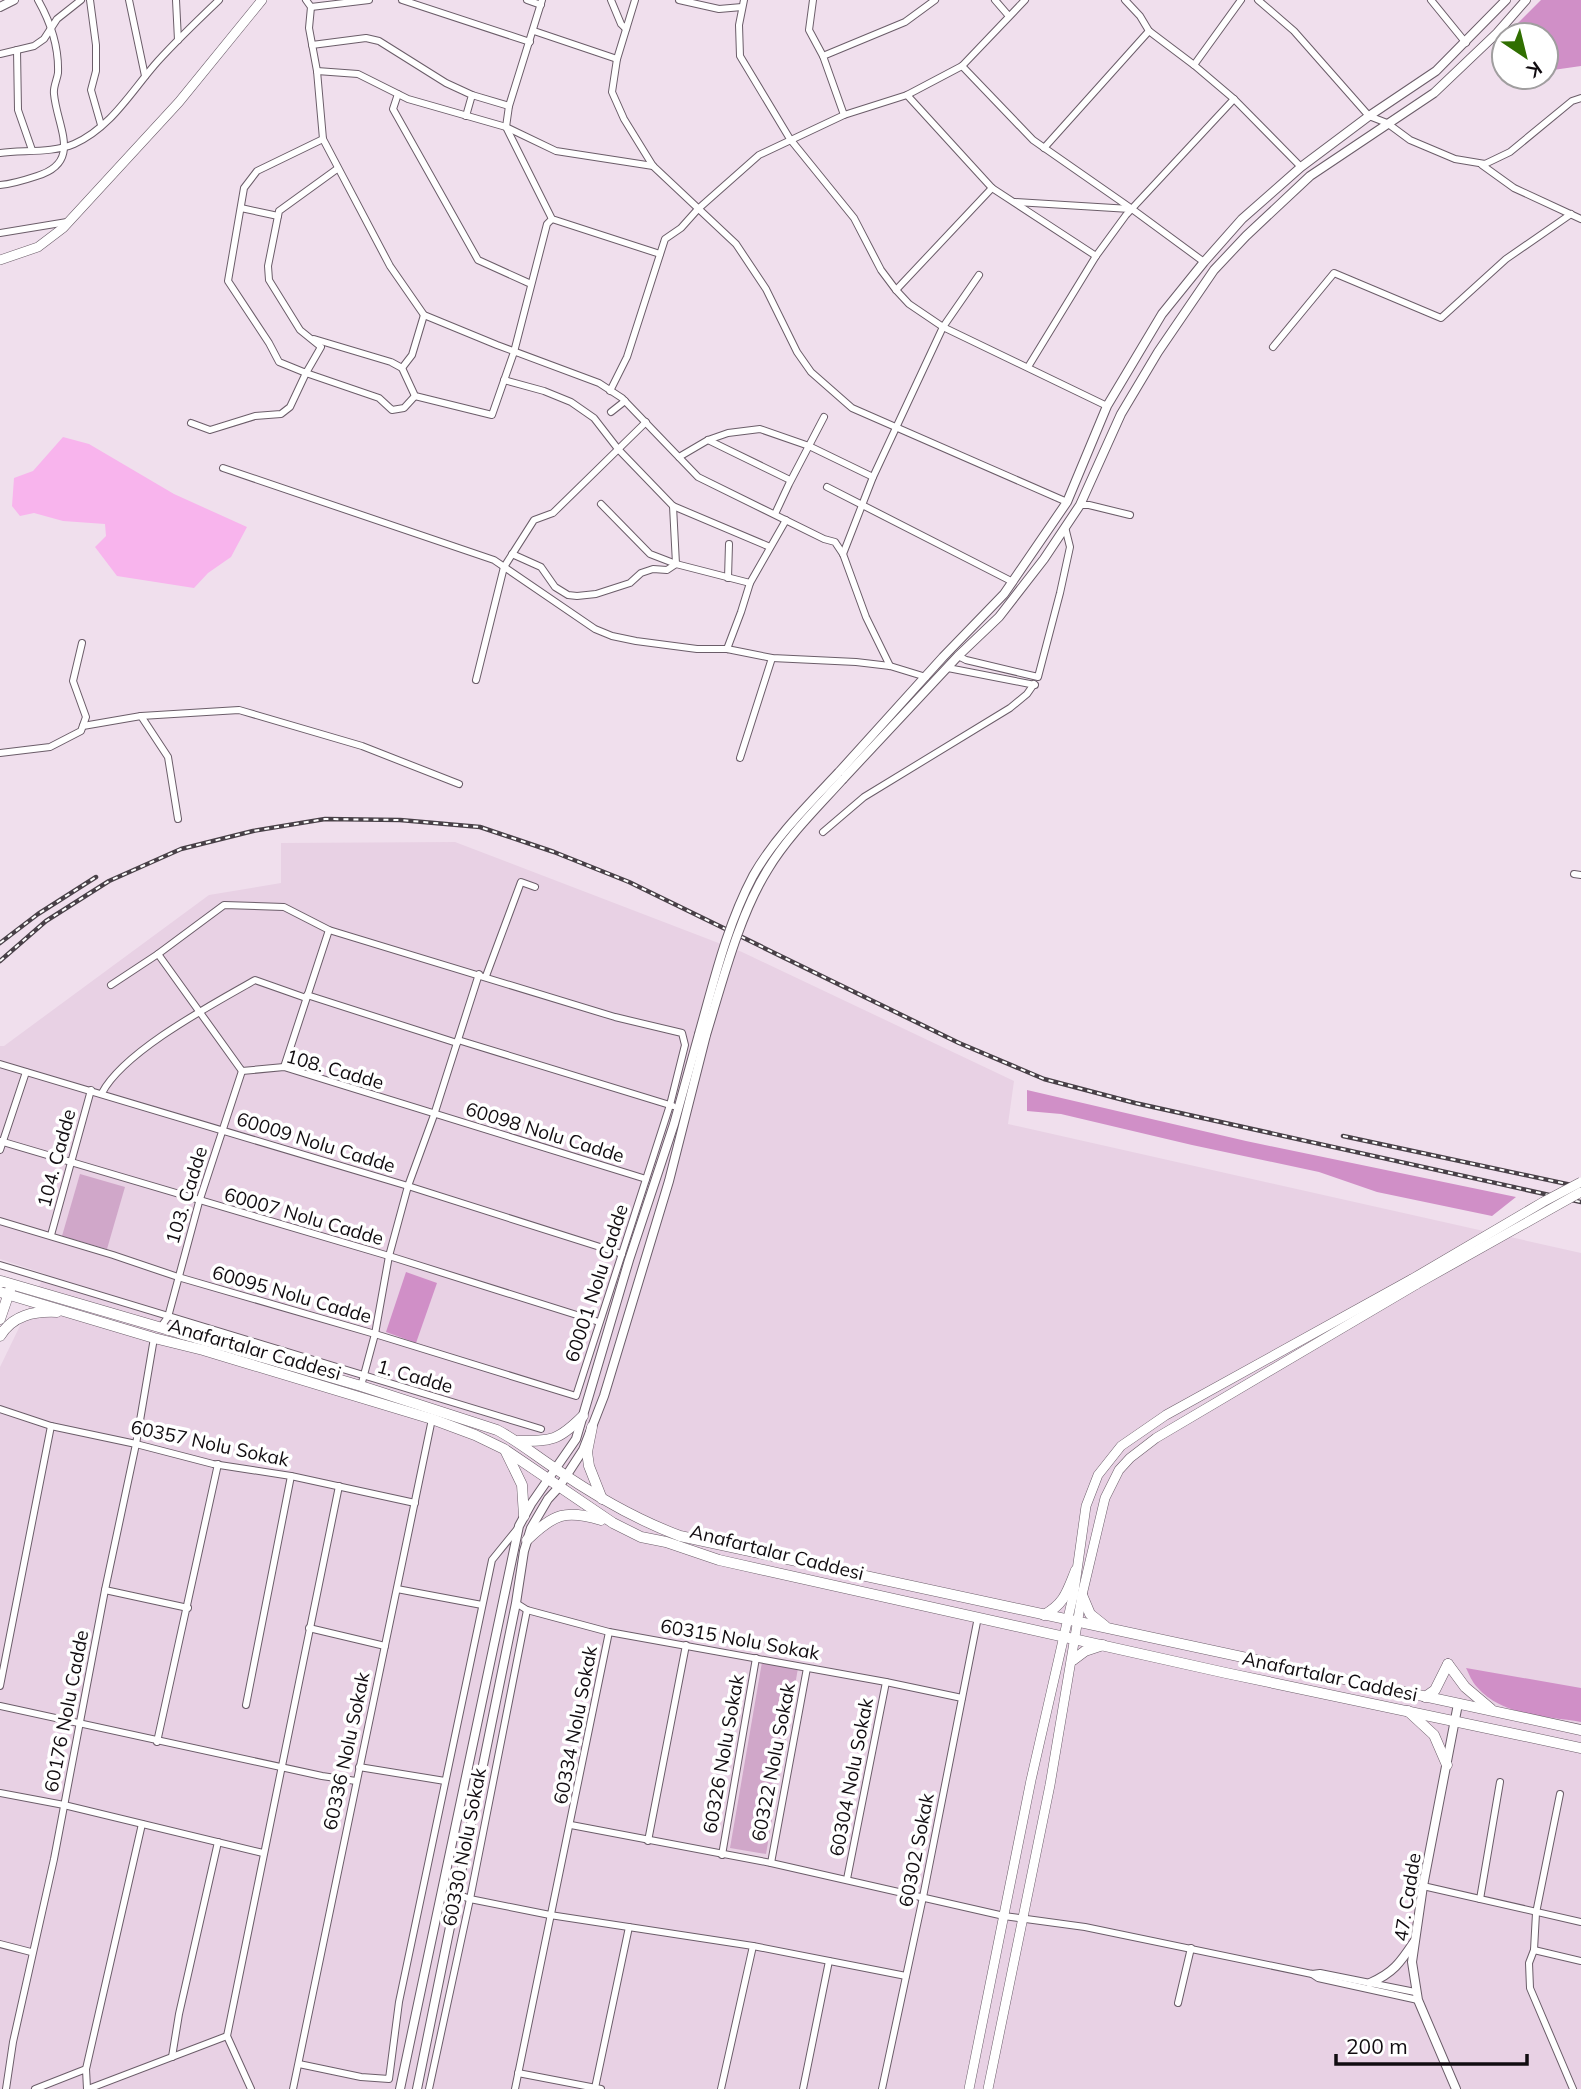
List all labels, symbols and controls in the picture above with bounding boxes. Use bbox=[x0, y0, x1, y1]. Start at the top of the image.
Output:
north arrow bbox=[1490, 21, 1560, 91]
text: K bbox=[1522, 56, 1547, 84]
street label: 108. Cadde bbox=[283, 1044, 387, 1094]
street label: 60098 Nolu Cadde bbox=[463, 1096, 627, 1168]
street label: 104. Cadde bbox=[31, 1106, 81, 1210]
street label: 60009 Nolu Cadde bbox=[234, 1106, 398, 1178]
street label: 103. Cadde bbox=[160, 1143, 212, 1247]
street label: 60007 Nolu Cadde bbox=[222, 1182, 386, 1250]
street label: 60001 Nolu Cadde bbox=[559, 1201, 633, 1365]
street label: 60095 Nolu Cadde bbox=[210, 1260, 374, 1328]
street label: Anafartalar Caddesi bbox=[166, 1313, 344, 1385]
street label: 1. Cadde bbox=[374, 1354, 456, 1398]
street label: 60357 Nolu Sokak bbox=[129, 1415, 291, 1472]
street label: Anafartalar Caddesi bbox=[687, 1519, 867, 1585]
street label: 60315 Nolu Sokak bbox=[659, 1613, 822, 1665]
street label: 60176 Nolu Cadde bbox=[39, 1628, 93, 1794]
street label: 60334 Nolu Sokak bbox=[548, 1643, 602, 1806]
street label: Anafartalar Caddesi bbox=[1240, 1646, 1420, 1706]
street label: 60336 Nolu Sokak bbox=[318, 1670, 375, 1832]
street label: 60326 Nolu Sokak bbox=[697, 1672, 749, 1835]
street label: 60322 Nolu Sokak bbox=[746, 1680, 800, 1843]
street label: 60304 Nolu Sokak bbox=[824, 1695, 878, 1858]
street label: 60330 Nolu Sokak bbox=[437, 1765, 491, 1928]
street label: 60302 Sokak bbox=[893, 1791, 939, 1909]
street label: 47. Cadde bbox=[1388, 1851, 1426, 1943]
scale bar bbox=[1336, 2022, 1527, 2066]
text: 200 m bbox=[1346, 2033, 1408, 2059]

